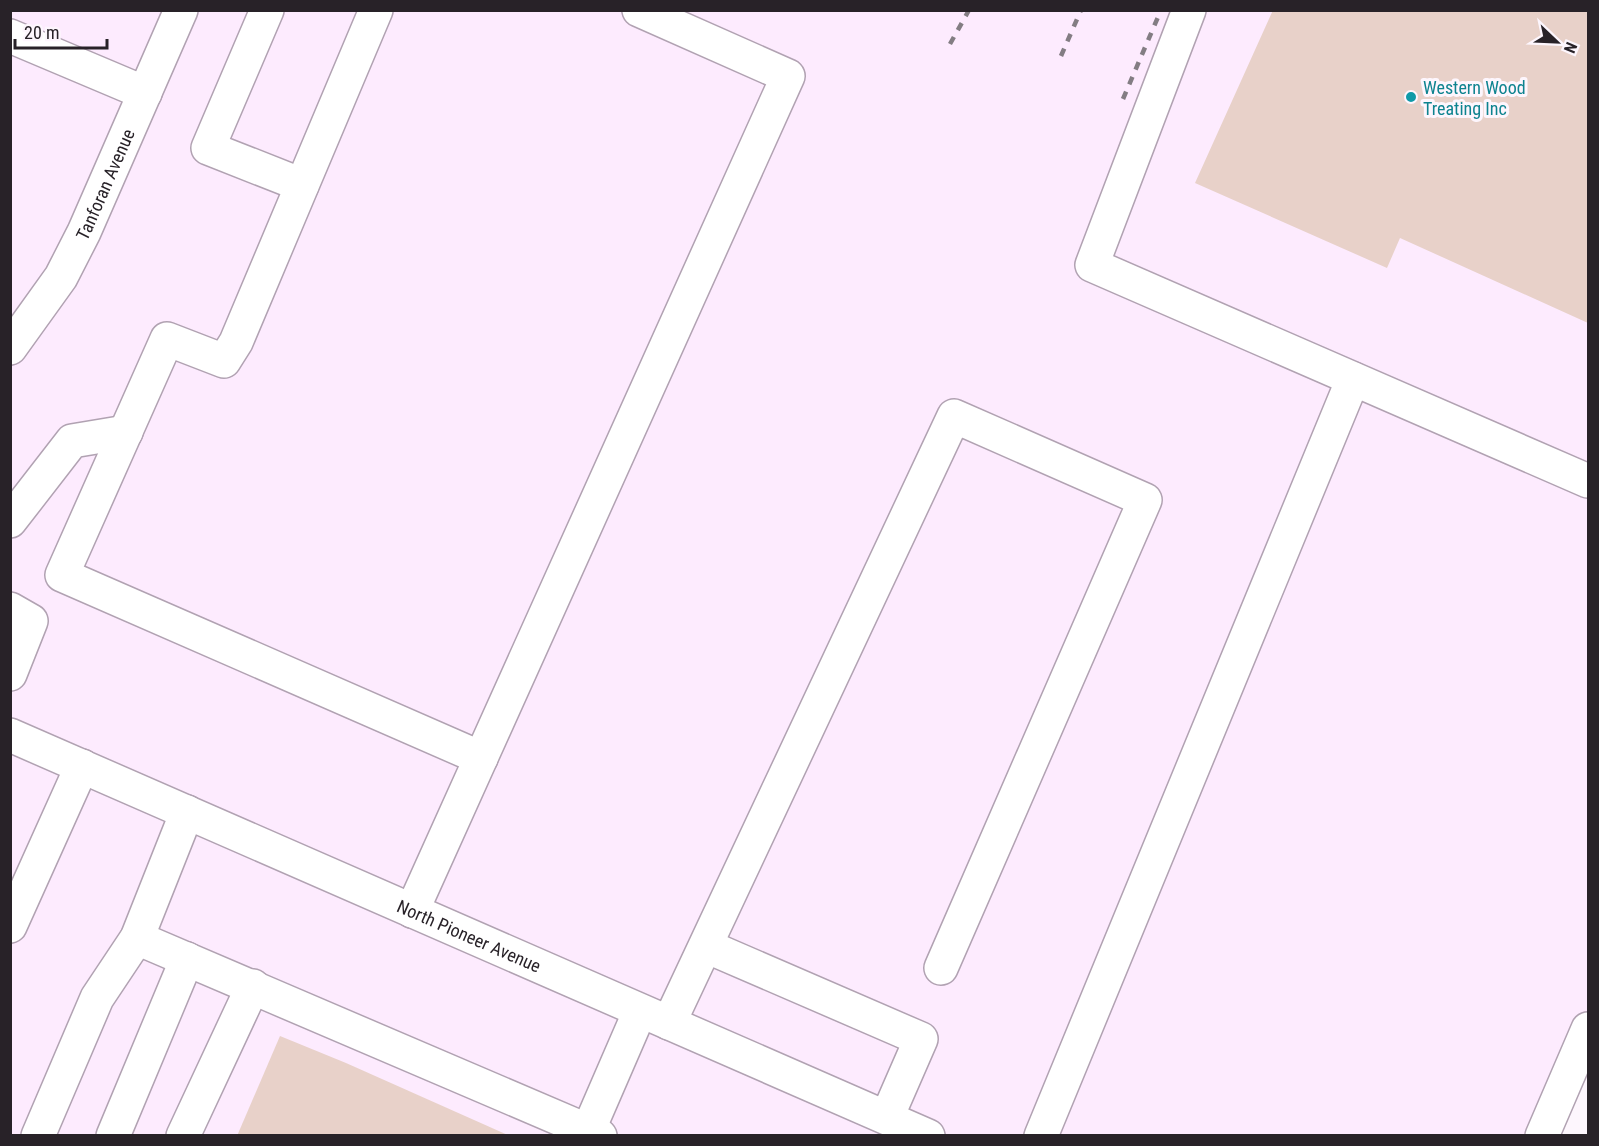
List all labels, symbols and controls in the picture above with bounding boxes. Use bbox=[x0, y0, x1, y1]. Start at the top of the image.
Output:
scale bar bbox=[15, 12, 106, 50]
north arrow bbox=[1527, 12, 1587, 72]
text: 20 m bbox=[24, 22, 59, 43]
text: N bbox=[1560, 39, 1581, 56]
place label: Western Wood Treating Inc bbox=[1423, 77, 1526, 119]
marker: Western Wood Treating Inc bbox=[1404, 90, 1418, 104]
street label: Tanforan Avenue bbox=[71, 126, 138, 243]
street label: North Pioneer Avenue bbox=[394, 895, 544, 976]

